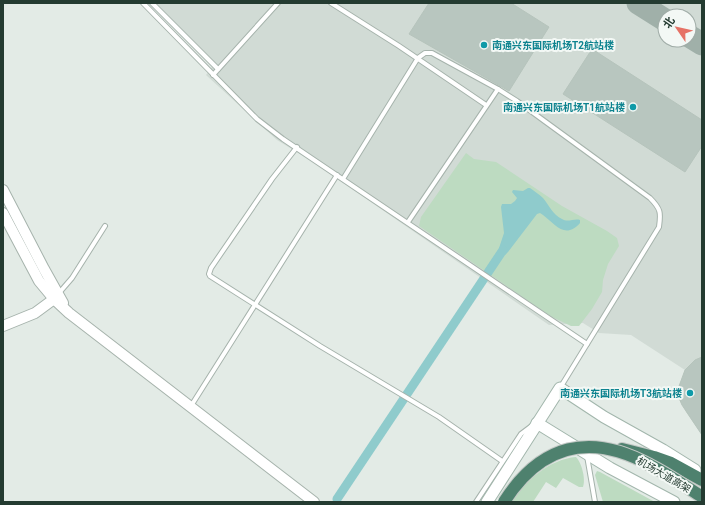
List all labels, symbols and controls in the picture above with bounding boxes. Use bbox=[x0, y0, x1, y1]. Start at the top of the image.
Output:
north arrow bbox=[657, 8, 697, 48]
text: 北 bbox=[661, 14, 678, 31]
marker: 南通兴东国际机场T2航站楼 bbox=[479, 40, 489, 50]
place label: 南通兴东国际机场T2航站楼 bbox=[492, 40, 614, 51]
place label: 南通兴东国际机场T1航站楼 bbox=[503, 102, 625, 113]
marker: 南通兴东国际机场T1航站楼 bbox=[628, 102, 638, 112]
place label: 南通兴东国际机场T3航站楼 bbox=[560, 388, 682, 399]
marker: 南通兴东国际机场T3航站楼 bbox=[685, 388, 695, 398]
street label: 机场大道高架 bbox=[635, 455, 693, 495]

